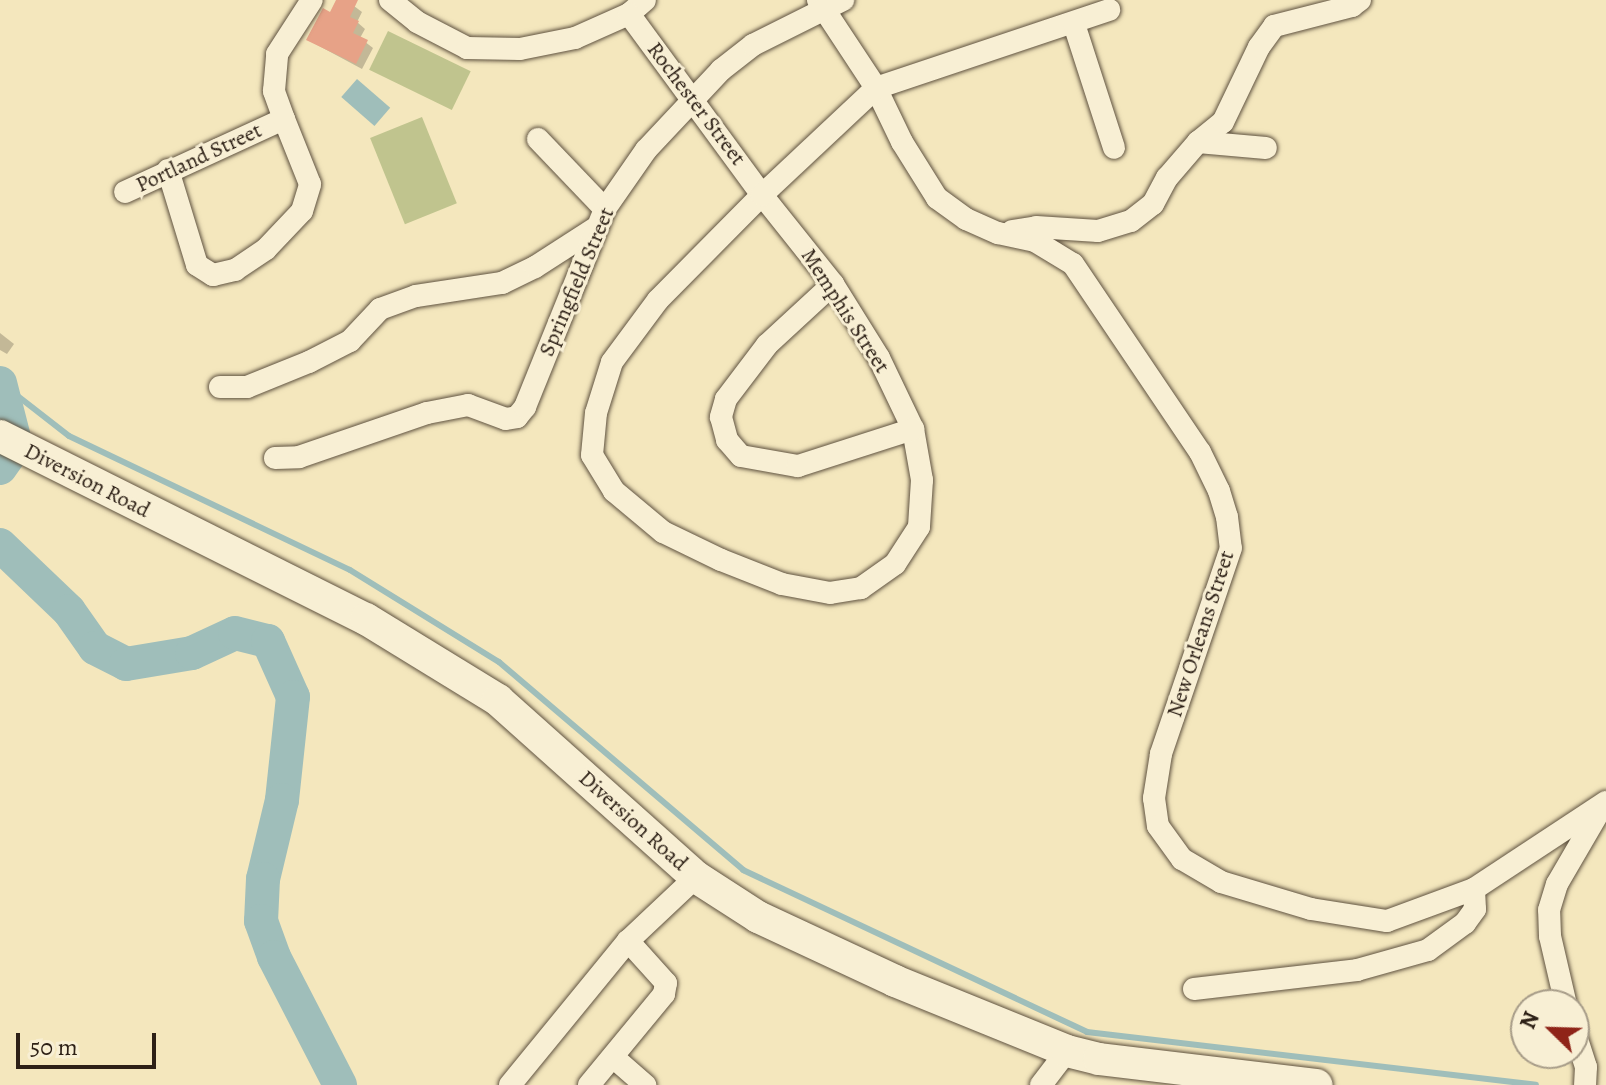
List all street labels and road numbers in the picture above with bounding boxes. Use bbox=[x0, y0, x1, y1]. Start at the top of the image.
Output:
street label: Rochester Street bbox=[641, 37, 751, 171]
street label: Portland Street bbox=[132, 117, 266, 199]
street label: Springfield Street bbox=[534, 204, 620, 360]
street label: Memphis Street bbox=[795, 244, 895, 378]
street label: Diversion Road bbox=[20, 438, 154, 524]
street label: New Orleans Street bbox=[1162, 547, 1240, 721]
street label: Diversion Road bbox=[573, 765, 693, 877]

